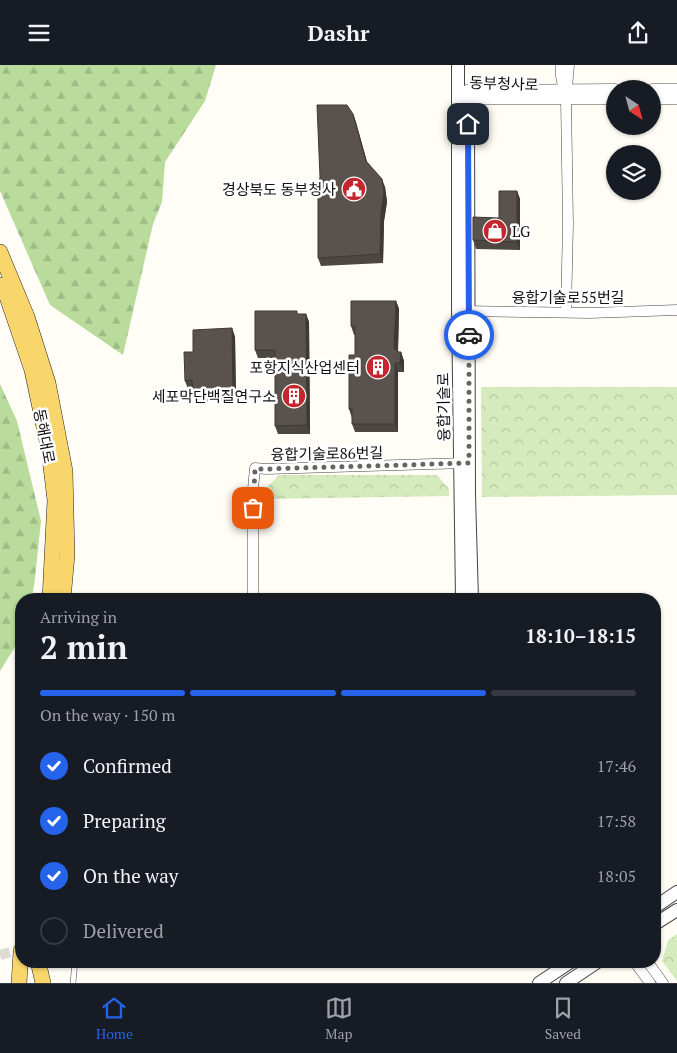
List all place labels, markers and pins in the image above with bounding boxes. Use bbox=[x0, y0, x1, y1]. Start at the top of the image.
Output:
pin bbox=[447, 103, 489, 145]
public building icon: 경상북도 동부청사 bbox=[341, 176, 367, 202]
place label: 경상북도 동부청사 bbox=[222, 179, 336, 199]
shop icon: LG bbox=[482, 218, 508, 244]
place label: LG bbox=[512, 221, 531, 241]
building icon: 포항지식산업센터 bbox=[365, 354, 391, 380]
place label: 포항지식산업센터 bbox=[250, 357, 360, 377]
building icon: 세포막단백질연구소 bbox=[281, 383, 307, 409]
place label: 세포막단백질연구소 bbox=[152, 386, 276, 406]
pin bbox=[232, 487, 274, 529]

